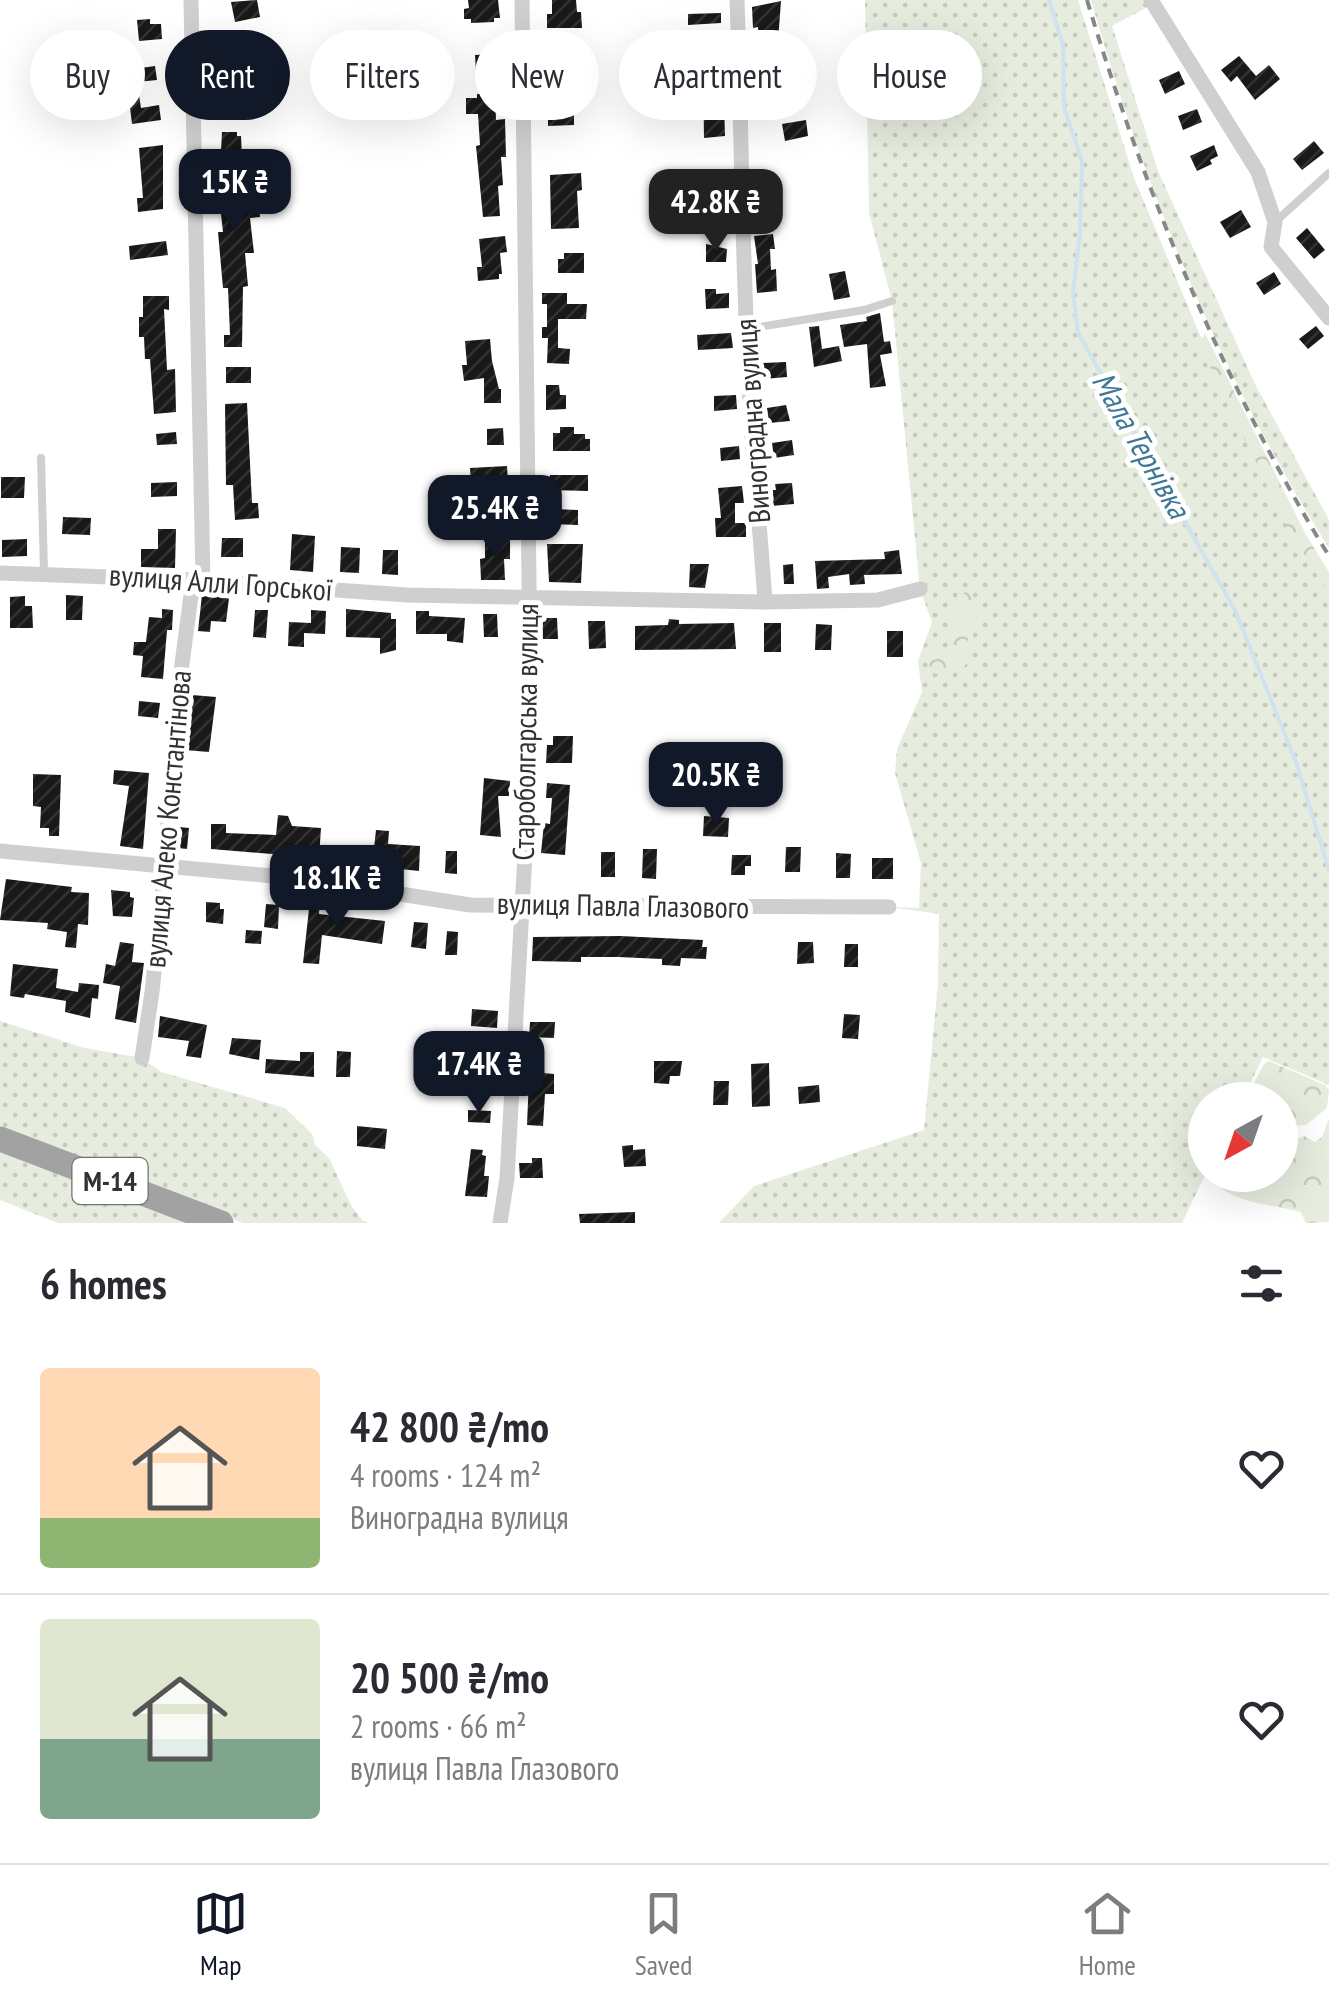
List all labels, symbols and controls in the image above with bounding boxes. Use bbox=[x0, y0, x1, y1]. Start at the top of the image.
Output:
chip: Buy bbox=[30, 30, 145, 120]
chip: Rent bbox=[165, 30, 290, 120]
chip: Filters bbox=[310, 30, 455, 120]
chip: New bbox=[475, 30, 599, 120]
chip: Apartment bbox=[619, 30, 817, 120]
chip: House bbox=[837, 30, 982, 120]
pin: 15K ₴ bbox=[165, 149, 305, 234]
text: 15K ₴ bbox=[201, 160, 269, 202]
pin: 42.8K ₴ bbox=[624, 169, 808, 254]
text: 42.8K ₴ bbox=[671, 180, 761, 222]
street label: Виноградна вулиця bbox=[725, 317, 778, 525]
water label: Мала Тернівка bbox=[1083, 364, 1202, 527]
pin: 25.4K ₴ bbox=[403, 475, 587, 560]
text: 25.4K ₴ bbox=[450, 486, 540, 528]
street label: вулиця Алли Горської bbox=[108, 554, 334, 609]
street label: Староболгарська вулиця bbox=[503, 603, 546, 861]
street label: вулиця Алеко Константінова bbox=[134, 668, 199, 969]
pin: 20.5K ₴ bbox=[624, 742, 808, 827]
text: 20.5K ₴ bbox=[671, 753, 761, 795]
pin: 18.1K ₴ bbox=[245, 845, 429, 930]
text: 18.1K ₴ bbox=[292, 856, 382, 898]
street label: вулиця Павла Глазового bbox=[496, 883, 750, 926]
pin: 17.4K ₴ bbox=[387, 1031, 571, 1116]
text: 17.4K ₴ bbox=[435, 1042, 523, 1084]
north arrow bbox=[1188, 1082, 1298, 1192]
map controls bbox=[1188, 1082, 1298, 1192]
road number: М-14 bbox=[72, 1158, 148, 1204]
text: 6 homes bbox=[40, 1256, 167, 1311]
icon: filters bbox=[1234, 1256, 1289, 1311]
text: 42 800 ₴/mo bbox=[350, 1399, 549, 1454]
icon: home bbox=[120, 1408, 240, 1528]
icon: heart bbox=[1234, 1441, 1289, 1496]
text: 4 rooms · 124 m² bbox=[350, 1454, 541, 1496]
text: Виноградна вулиця bbox=[350, 1496, 569, 1538]
text: 20 500 ₴/mo bbox=[350, 1650, 549, 1705]
icon: home bbox=[120, 1659, 240, 1779]
icon: heart bbox=[1234, 1692, 1289, 1747]
text: 2 rooms · 66 m² bbox=[350, 1705, 527, 1747]
text: вулиця Павла Глазового bbox=[350, 1747, 619, 1789]
tab: Map bbox=[193, 1886, 248, 1983]
tab: Saved bbox=[635, 1886, 692, 1983]
tab: Home bbox=[1079, 1886, 1136, 1983]

